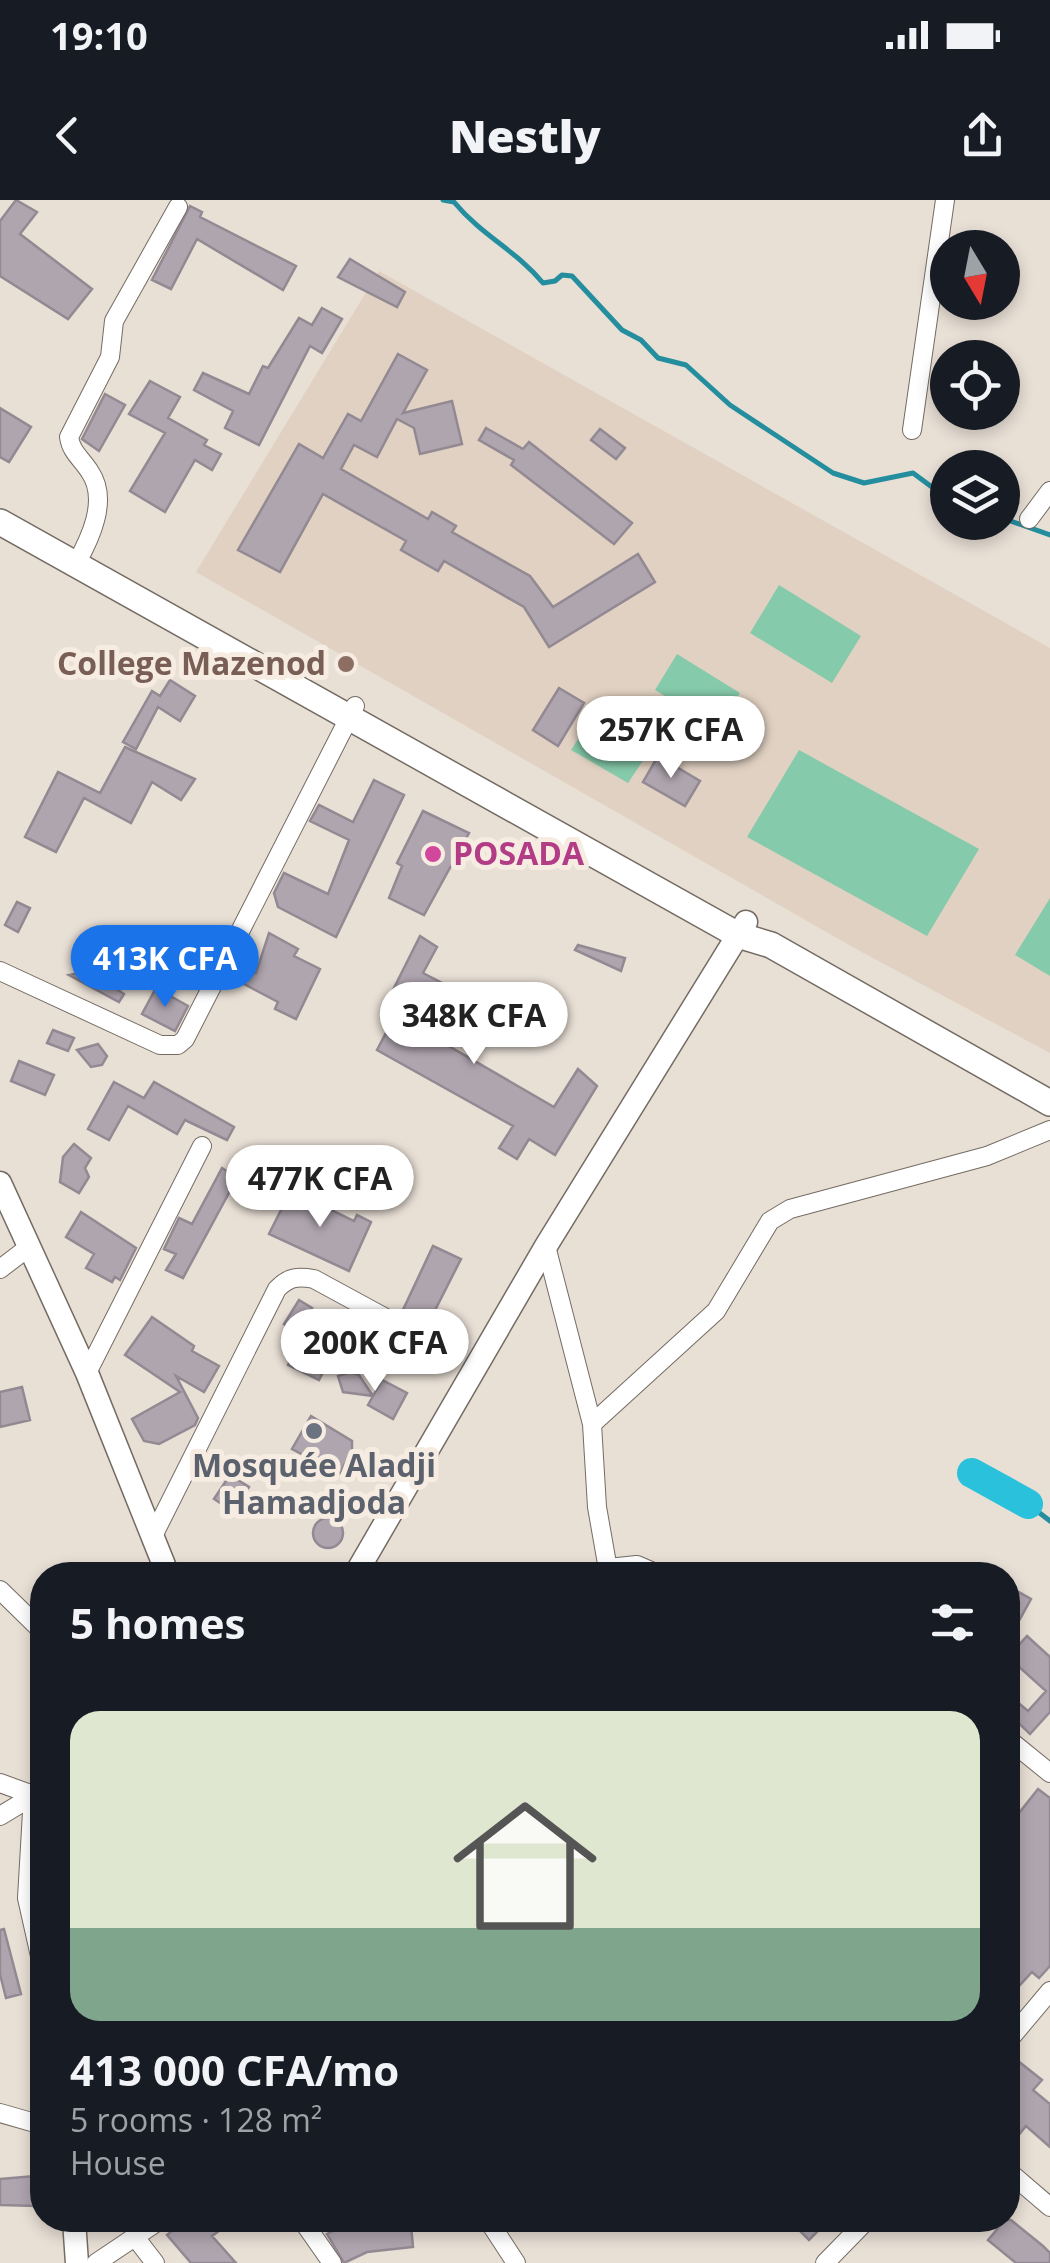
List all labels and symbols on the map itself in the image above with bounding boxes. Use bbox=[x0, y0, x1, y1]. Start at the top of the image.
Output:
north arrow bbox=[930, 230, 1020, 320]
place label: College Mazenod bbox=[57, 641, 326, 684]
marker: College Mazenod bbox=[335, 653, 357, 675]
pin: 257K CFA bbox=[568, 696, 774, 781]
place label: POSADA bbox=[453, 831, 585, 874]
marker: POSADA bbox=[422, 843, 444, 865]
pin: 413K CFA bbox=[62, 925, 268, 1010]
pin: 348K CFA bbox=[371, 982, 577, 1067]
pin: 477K CFA bbox=[217, 1145, 423, 1230]
pin: 200K CFA bbox=[272, 1309, 478, 1394]
marker: Mosquée Aladji Hamadjoda bbox=[303, 1420, 325, 1442]
place label: Mosquée Aladji Hamadjoda bbox=[192, 1443, 436, 1523]

